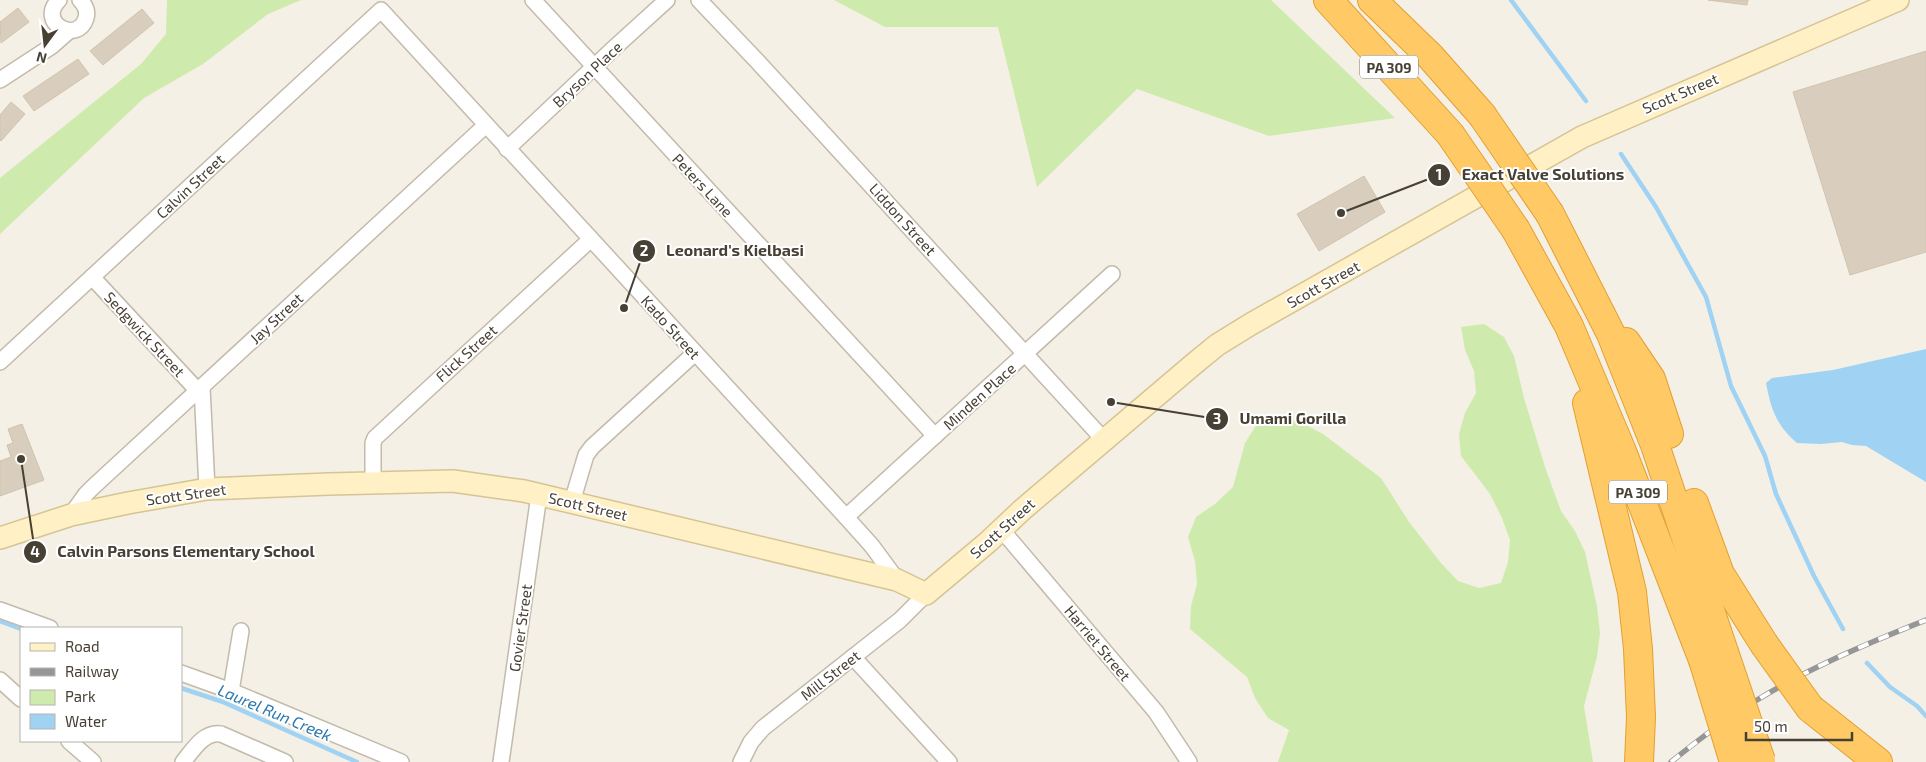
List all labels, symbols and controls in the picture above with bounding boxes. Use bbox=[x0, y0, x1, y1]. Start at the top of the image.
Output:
north arrow bbox=[20, 20, 70, 70]
street label: Bryson Place bbox=[549, 37, 625, 111]
text: N bbox=[34, 49, 49, 68]
road number: PA 309 bbox=[1360, 56, 1418, 78]
street label: Scott Street bbox=[1639, 69, 1721, 117]
street label: Calvin Street bbox=[152, 150, 228, 222]
street label: Peters Lane bbox=[669, 150, 737, 220]
callout: Exact Valve Solutions bbox=[1427, 159, 1635, 190]
text: Exact Valve Solutions bbox=[1462, 164, 1624, 183]
text: 1 bbox=[1436, 165, 1442, 183]
street label: Liddon Street bbox=[866, 179, 940, 259]
callout: Leonard's Kielbasi bbox=[631, 235, 814, 266]
text: Leonard's Kielbasi bbox=[666, 240, 804, 259]
text: 2 bbox=[640, 241, 649, 259]
street label: Scott Street bbox=[1283, 256, 1363, 311]
street label: Sedgwick Street bbox=[101, 288, 189, 380]
street label: Jay Street bbox=[246, 289, 306, 347]
street label: Kado Street bbox=[638, 292, 704, 363]
street label: Flick Street bbox=[432, 321, 501, 385]
street label: Minden Place bbox=[939, 359, 1019, 433]
callout: Umami Gorilla bbox=[1204, 403, 1356, 434]
text: Umami Gorilla bbox=[1240, 408, 1346, 427]
text: 3 bbox=[1213, 409, 1221, 427]
street label: Scott Street bbox=[145, 479, 227, 509]
road number: PA 309 bbox=[1609, 481, 1667, 504]
street label: Scott Street bbox=[547, 488, 630, 524]
street label: Scott Street bbox=[966, 494, 1038, 562]
callout: Calvin Parsons Elementary School bbox=[22, 536, 325, 567]
text: Calvin Parsons Elementary School bbox=[57, 541, 315, 561]
text: 4 bbox=[30, 542, 40, 560]
street label: Govier Street bbox=[505, 583, 535, 673]
street label: Harriet Street bbox=[1061, 602, 1135, 685]
legend bbox=[20, 627, 182, 742]
text: Road bbox=[65, 637, 100, 655]
street label: Mill Street bbox=[797, 646, 864, 704]
text: Railway bbox=[65, 662, 119, 680]
water label: Laurel Run Creek bbox=[215, 679, 335, 745]
text: Park bbox=[65, 687, 96, 705]
scale bar bbox=[1746, 710, 1852, 742]
text: Water bbox=[65, 712, 107, 730]
text: 50 m bbox=[1754, 717, 1788, 735]

